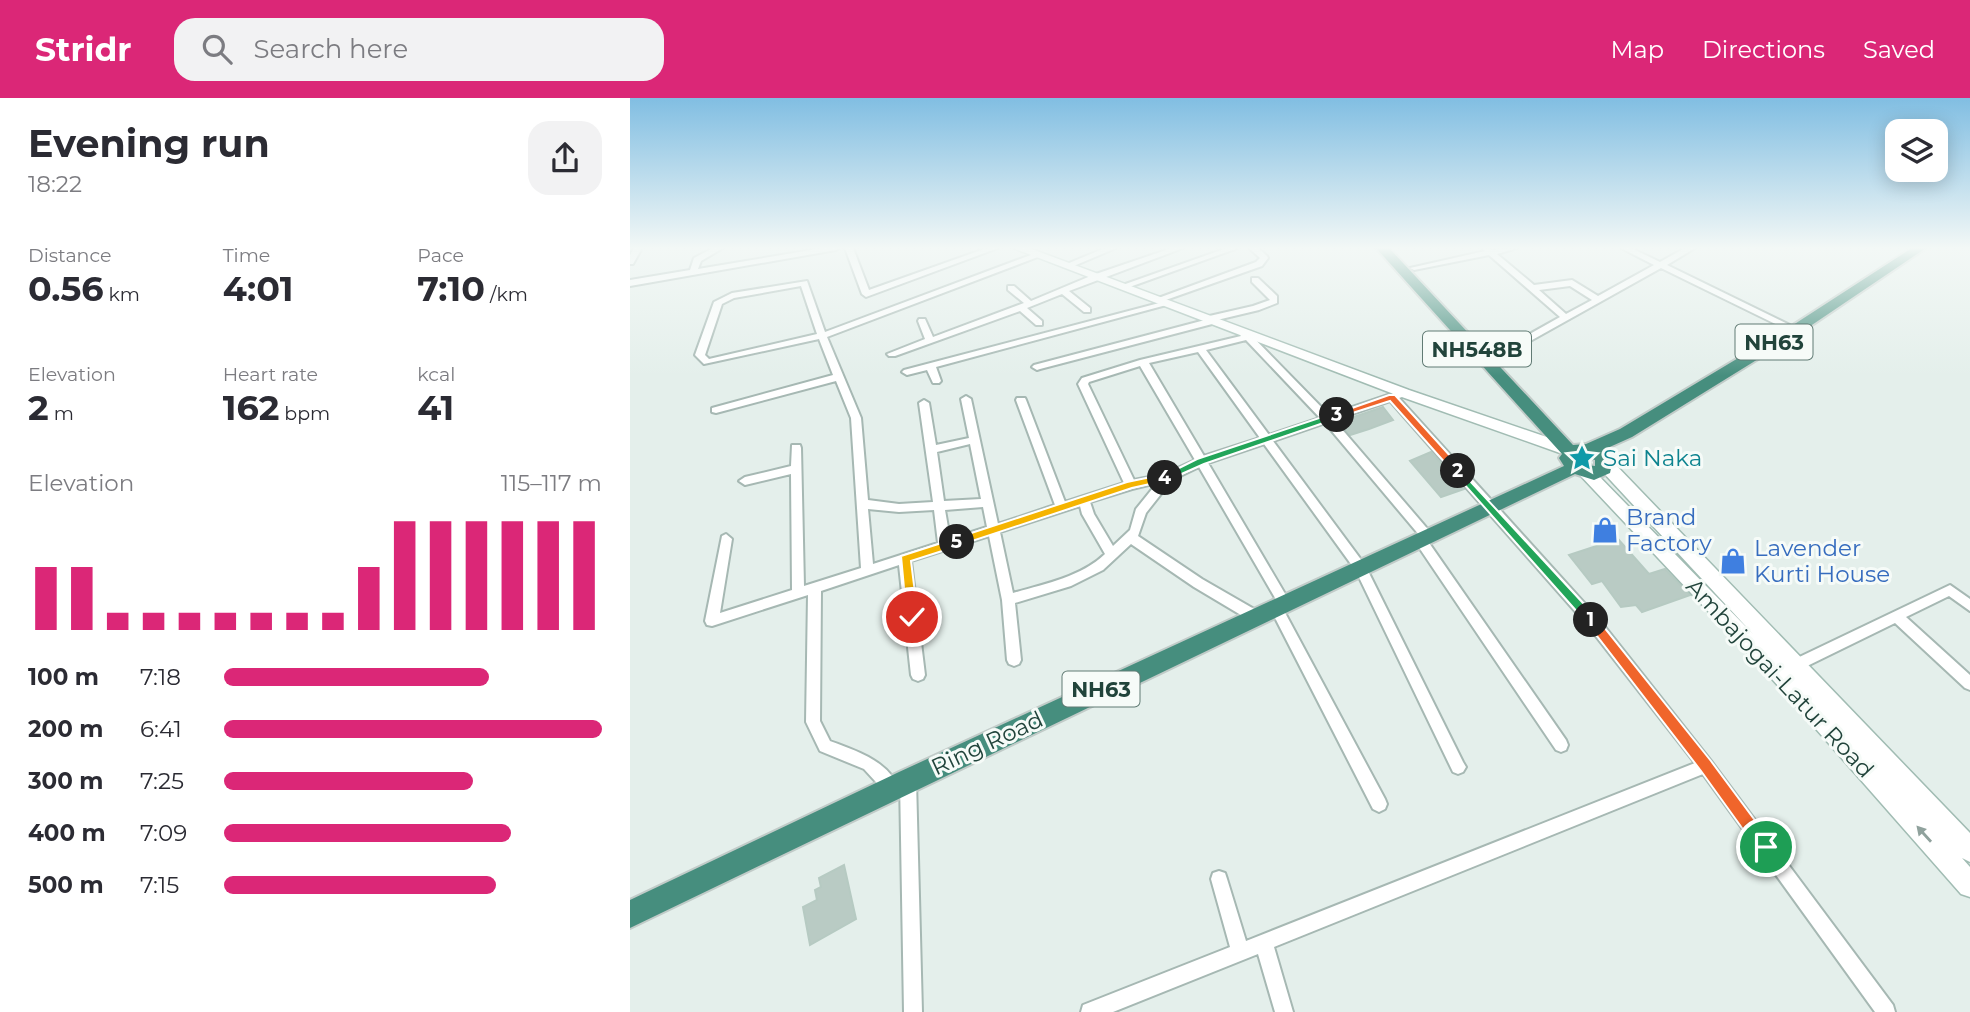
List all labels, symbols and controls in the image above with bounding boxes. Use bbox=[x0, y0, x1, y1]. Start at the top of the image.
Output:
search box bbox=[174, 18, 664, 81]
text: Stridr bbox=[35, 29, 132, 69]
icon: search bbox=[198, 30, 236, 68]
text: Search here bbox=[254, 33, 408, 65]
text: Map bbox=[1611, 35, 1664, 64]
text: Directions bbox=[1702, 35, 1825, 64]
text: Saved bbox=[1863, 35, 1935, 64]
map controls bbox=[1885, 119, 1948, 182]
button: layers bbox=[1885, 119, 1948, 182]
text: Evening run bbox=[28, 120, 270, 167]
button: share bbox=[528, 121, 602, 195]
text: 18:22 bbox=[28, 170, 82, 198]
text: Distance bbox=[28, 244, 111, 267]
text: Time bbox=[223, 244, 270, 267]
text: Pace bbox=[417, 244, 464, 267]
text: 0.56 bbox=[28, 267, 104, 310]
text: 4:01 bbox=[223, 267, 294, 310]
text: 7:10 bbox=[417, 267, 485, 310]
text: km bbox=[104, 283, 140, 306]
text: /km bbox=[485, 283, 528, 306]
road number: NH63 bbox=[1736, 324, 1812, 360]
road number: NH548B bbox=[1423, 331, 1531, 366]
text: Elevation bbox=[28, 363, 116, 386]
text: Heart rate bbox=[223, 363, 318, 386]
text: kcal bbox=[417, 363, 455, 386]
text: 2 bbox=[28, 386, 49, 429]
text: 162 bbox=[223, 386, 279, 429]
text: 41 bbox=[417, 386, 454, 429]
pin: 3 bbox=[1320, 398, 1354, 432]
text: m bbox=[49, 402, 74, 425]
text: bpm bbox=[279, 402, 330, 425]
text: 3 bbox=[1331, 403, 1342, 426]
place icon: Sai Naka bbox=[1567, 443, 1597, 473]
place label: Sai Naka bbox=[1603, 444, 1702, 472]
pin: 2 bbox=[1440, 454, 1476, 488]
text: 2 bbox=[1452, 459, 1463, 482]
pin: 4 bbox=[1148, 460, 1182, 496]
text: 4 bbox=[1158, 466, 1171, 489]
text: Elevation bbox=[28, 469, 134, 497]
text: 115–117 m bbox=[501, 469, 602, 497]
place label: Brand Factory bbox=[1626, 503, 1712, 557]
shop icon: Brand Factory bbox=[1590, 515, 1620, 545]
pin: 5 bbox=[940, 524, 974, 560]
text: 5 bbox=[951, 530, 962, 553]
place label: Lavender Kurti House bbox=[1754, 534, 1890, 588]
shop icon: Lavender Kurti House bbox=[1718, 546, 1748, 576]
street label: Ambajogai-Latur Road bbox=[1680, 573, 1880, 783]
pin bbox=[882, 587, 942, 647]
icon: check bbox=[893, 598, 931, 636]
pin: 1 bbox=[1574, 602, 1608, 638]
text: 1 bbox=[1587, 608, 1594, 631]
text: 100 m bbox=[28, 663, 99, 691]
text: 7:18 bbox=[140, 663, 181, 691]
road number: NH63 bbox=[1063, 672, 1140, 706]
street label: Ring Road bbox=[927, 705, 1047, 781]
text: 200 m bbox=[28, 715, 103, 743]
text: 6:41 bbox=[140, 715, 182, 743]
text: 300 m bbox=[28, 767, 104, 795]
text: 7:25 bbox=[140, 767, 184, 795]
pin bbox=[1736, 817, 1796, 877]
text: 400 m bbox=[28, 819, 106, 847]
text: 7:09 bbox=[140, 819, 187, 847]
one-way arrow bbox=[1916, 825, 1932, 843]
icon: arrive bbox=[1747, 828, 1785, 866]
text: 500 m bbox=[28, 871, 104, 899]
text: 7:15 bbox=[140, 871, 179, 899]

